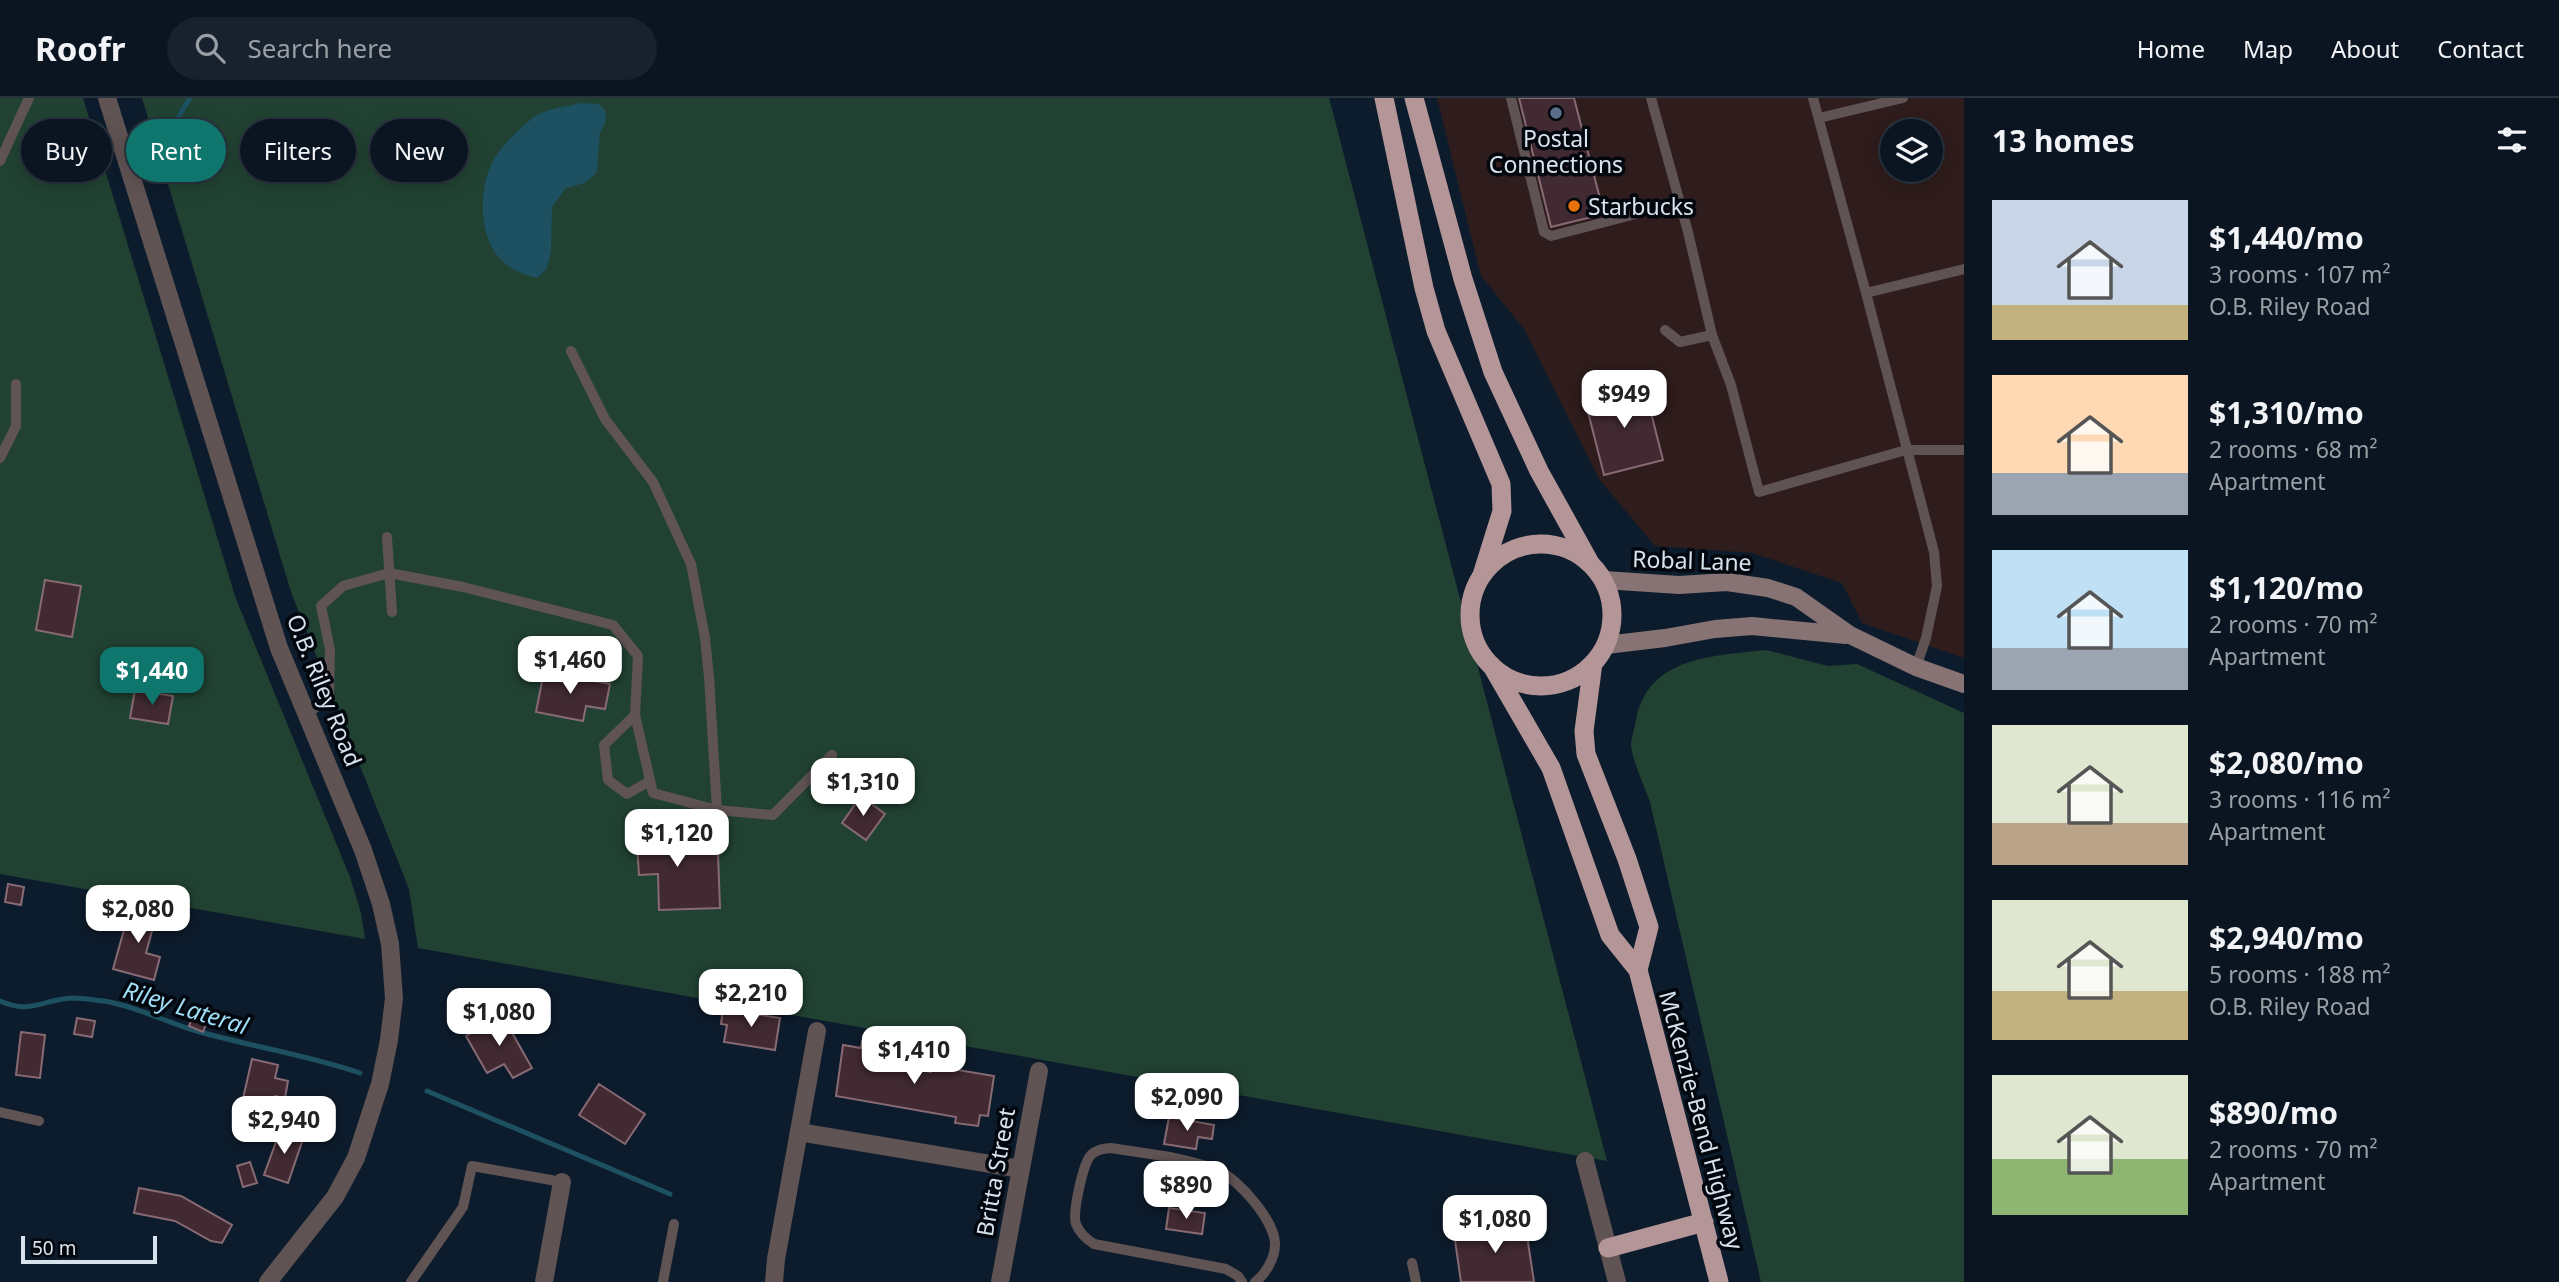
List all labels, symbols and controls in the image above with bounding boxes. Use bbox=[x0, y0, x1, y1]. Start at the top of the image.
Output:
search box bbox=[167, 17, 657, 80]
text: Roofr bbox=[35, 26, 125, 71]
icon: search bbox=[191, 29, 229, 67]
text: Search here bbox=[247, 30, 392, 66]
text: Home bbox=[2137, 32, 2205, 65]
text: Map bbox=[2243, 32, 2293, 65]
text: About bbox=[2331, 32, 2399, 65]
text: Contact bbox=[2437, 32, 2524, 65]
marker: Postal Connections bbox=[1548, 105, 1564, 121]
chip: Buy bbox=[21, 119, 112, 182]
chip: Rent bbox=[126, 119, 226, 182]
chip: Filters bbox=[240, 119, 356, 182]
chip: New bbox=[370, 119, 468, 182]
map controls bbox=[1880, 119, 1943, 182]
button: layers bbox=[1880, 119, 1943, 182]
text: 13 homes bbox=[1992, 120, 2135, 161]
icon: filters bbox=[2493, 121, 2531, 159]
place label: Postal Connections bbox=[1489, 122, 1623, 180]
place label: Starbucks bbox=[1588, 190, 1694, 222]
marker: Starbucks bbox=[1566, 198, 1582, 214]
text: $1,440/mo bbox=[2209, 217, 2364, 258]
icon: home bbox=[2048, 228, 2132, 312]
text: 3 rooms · 107 m² bbox=[2209, 258, 2391, 290]
text: O.B. Riley Road bbox=[2209, 290, 2371, 322]
pin: $949 bbox=[1583, 370, 1665, 430]
text: $949 bbox=[1598, 377, 1650, 409]
text: $1,310/mo bbox=[2209, 392, 2364, 433]
icon: home bbox=[2048, 403, 2132, 487]
text: 2 rooms · 68 m² bbox=[2209, 433, 2378, 465]
text: Apartment bbox=[2209, 465, 2326, 497]
street label: Robal Lane bbox=[1632, 542, 1752, 578]
text: $1,120/mo bbox=[2209, 567, 2364, 608]
icon: home bbox=[2048, 578, 2132, 662]
text: 2 rooms · 70 m² bbox=[2209, 608, 2378, 640]
street label: O.B. Riley Road bbox=[280, 609, 370, 771]
pin: $1,460 bbox=[513, 636, 627, 696]
text: Apartment bbox=[2209, 640, 2326, 672]
text: $1,460 bbox=[534, 643, 606, 675]
pin: $1,440 bbox=[95, 648, 209, 707]
text: $1,440 bbox=[116, 654, 188, 686]
text: $2,080/mo bbox=[2209, 742, 2364, 783]
icon: home bbox=[2048, 753, 2132, 837]
pin: $1,310 bbox=[806, 758, 920, 818]
text: $1,310 bbox=[827, 765, 899, 797]
text: 3 rooms · 116 m² bbox=[2209, 783, 2391, 815]
pin: $1,120 bbox=[620, 810, 734, 869]
text: Apartment bbox=[2209, 815, 2326, 847]
text: $1,120 bbox=[641, 816, 713, 848]
pin: $2,080 bbox=[81, 886, 195, 945]
text: $2,080 bbox=[102, 892, 174, 924]
text: $2,940/mo bbox=[2209, 917, 2364, 958]
icon: home bbox=[2048, 928, 2132, 1012]
text: 5 rooms · 188 m² bbox=[2209, 958, 2391, 990]
pin: $2,210 bbox=[694, 970, 808, 1029]
water label: Riley Lateral bbox=[119, 972, 253, 1042]
text: $2,210 bbox=[715, 976, 787, 1008]
street label: McKenzie-Bend Highway bbox=[1652, 987, 1752, 1253]
pin: $1,080 bbox=[442, 988, 556, 1048]
text: O.B. Riley Road bbox=[2209, 990, 2371, 1022]
text: $1,080 bbox=[463, 995, 535, 1027]
pin: $1,410 bbox=[857, 1026, 971, 1086]
text: $1,410 bbox=[878, 1033, 950, 1065]
pin: $2,090 bbox=[1130, 1074, 1244, 1133]
text: $2,090 bbox=[1151, 1080, 1223, 1112]
text: $890/mo bbox=[2209, 1092, 2338, 1133]
pin: $2,940 bbox=[227, 1096, 341, 1156]
text: $2,940 bbox=[248, 1103, 320, 1135]
icon: home bbox=[2048, 1103, 2132, 1187]
street label: Britta Street bbox=[968, 1105, 1022, 1239]
text: 2 rooms · 70 m² bbox=[2209, 1133, 2378, 1165]
pin: $890 bbox=[1145, 1162, 1227, 1221]
text: Apartment bbox=[2209, 1165, 2326, 1197]
text: $890 bbox=[1160, 1168, 1212, 1200]
pin: $1,080 bbox=[1438, 1196, 1552, 1255]
text: $1,080 bbox=[1459, 1202, 1531, 1234]
scale bar bbox=[21, 1233, 158, 1265]
text: 50 m bbox=[32, 1235, 76, 1261]

